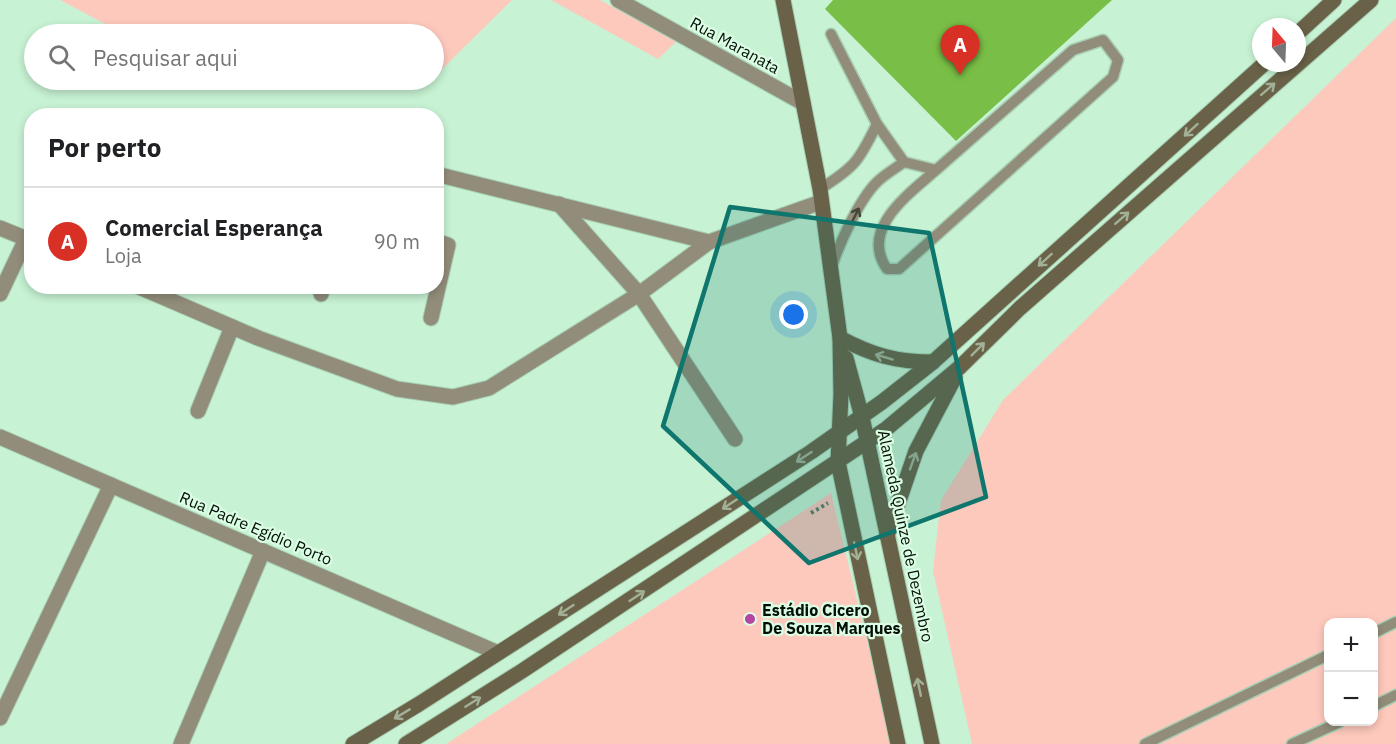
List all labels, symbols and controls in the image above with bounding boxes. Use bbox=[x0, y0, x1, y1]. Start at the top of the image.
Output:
street label: Rua Maranata bbox=[687, 12, 784, 78]
north arrow bbox=[1252, 18, 1306, 72]
search box bbox=[24, 24, 444, 90]
pin: A bbox=[940, 26, 980, 75]
icon: search bbox=[45, 41, 78, 74]
text: Pesquisar aqui bbox=[93, 43, 238, 72]
one-way arrow bbox=[1260, 82, 1275, 96]
one-way arrow bbox=[1184, 123, 1199, 137]
text: Por perto bbox=[48, 130, 161, 164]
one-way arrow bbox=[850, 208, 861, 226]
one-way arrow bbox=[1114, 211, 1129, 225]
text: Comercial Esperança bbox=[105, 213, 323, 242]
text: A bbox=[61, 228, 74, 255]
text: 90 m bbox=[374, 228, 420, 255]
text: Loja bbox=[105, 242, 142, 269]
one-way arrow bbox=[1038, 253, 1053, 267]
your location bbox=[779, 300, 808, 329]
one-way arrow bbox=[971, 342, 985, 357]
one-way arrow bbox=[875, 351, 894, 362]
street label: Alameda Quinze de Dezembro bbox=[874, 428, 938, 644]
one-way arrow bbox=[796, 451, 812, 463]
one-way arrow bbox=[908, 452, 919, 471]
street label: Rua Padre Egídio Porto bbox=[177, 487, 335, 569]
one-way arrow bbox=[722, 498, 739, 511]
one-way arrow bbox=[851, 541, 863, 560]
one-way arrow bbox=[628, 589, 645, 601]
place label: Estádio Cicero De Souza Marques bbox=[762, 600, 901, 638]
one-way arrow bbox=[558, 604, 575, 616]
marker: Estádio Cicero De Souza Marques bbox=[743, 612, 757, 626]
map controls bbox=[1324, 618, 1378, 726]
button: + bbox=[1324, 618, 1378, 672]
button: − bbox=[1324, 672, 1378, 726]
one-way arrow bbox=[913, 678, 924, 697]
one-way arrow bbox=[464, 695, 481, 707]
one-way arrow bbox=[394, 709, 411, 721]

